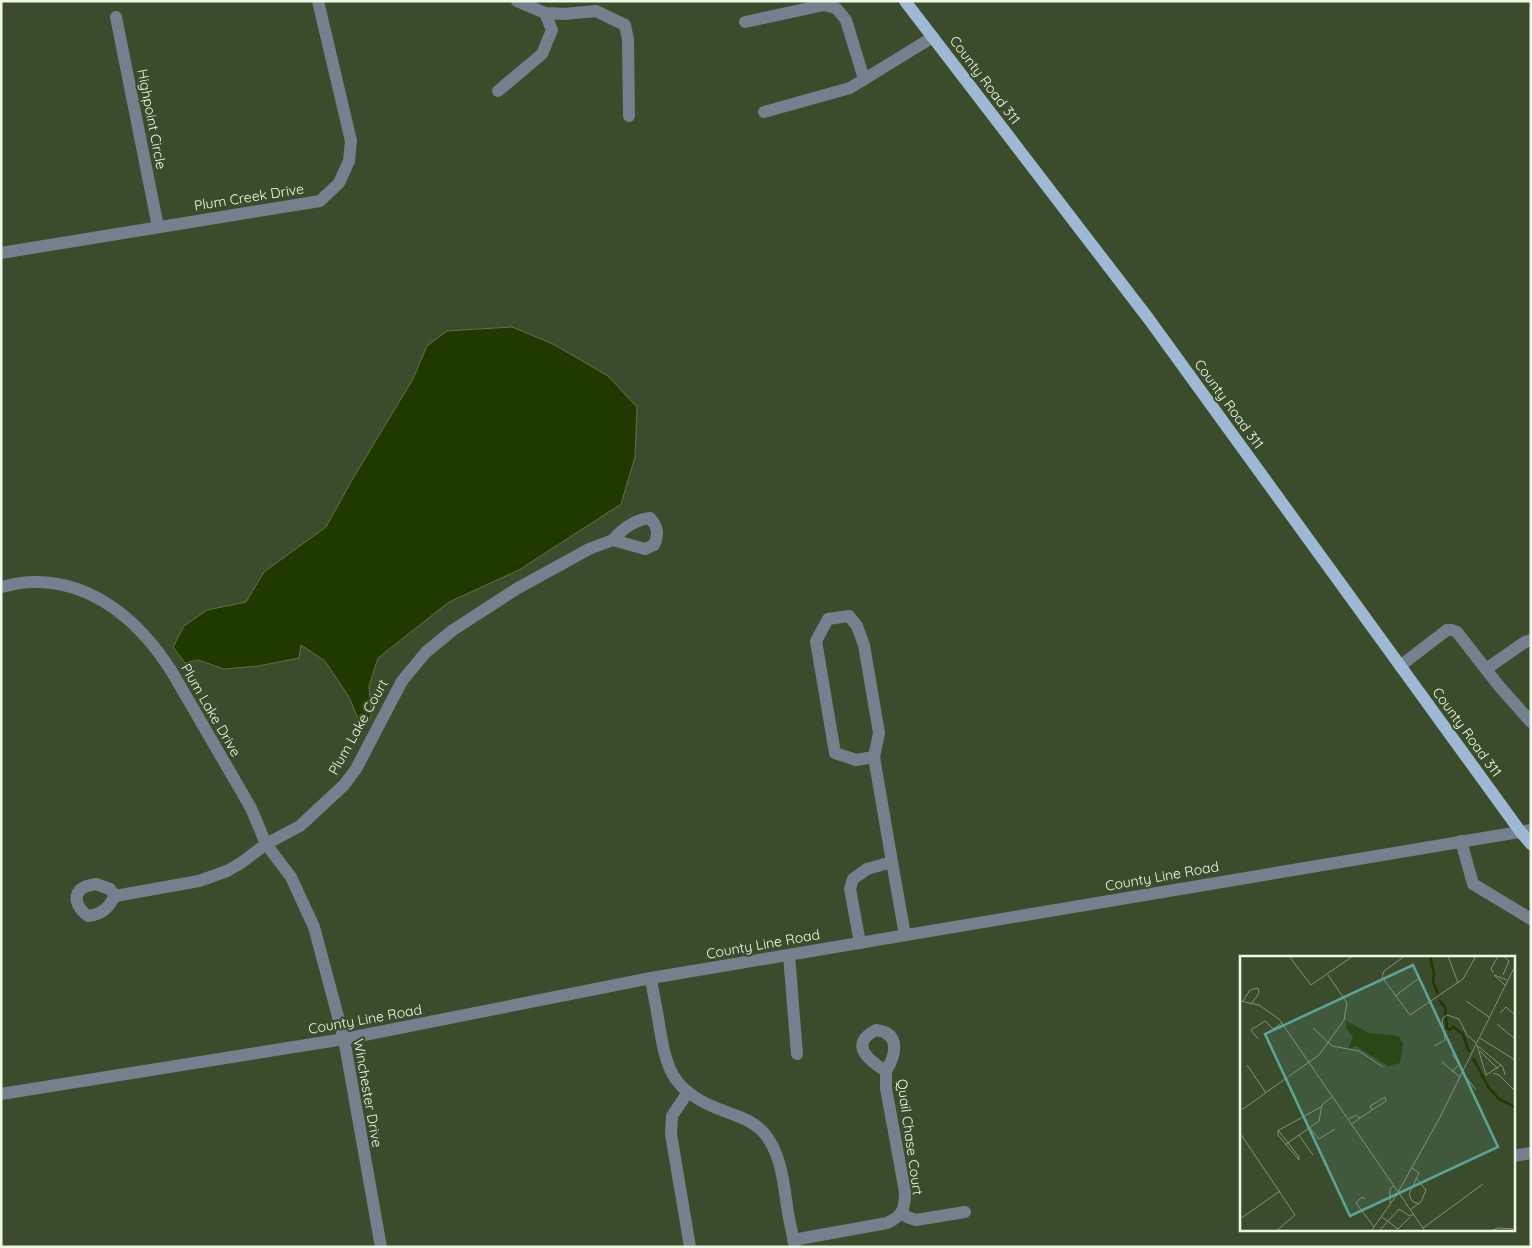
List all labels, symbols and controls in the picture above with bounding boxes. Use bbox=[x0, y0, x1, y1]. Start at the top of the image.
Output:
street label: County Road 311 bbox=[946, 32, 1024, 128]
street label: Highpoint Circle bbox=[133, 67, 171, 171]
street label: Plum Creek Drive bbox=[193, 179, 305, 215]
street label: County Road 311 bbox=[1190, 356, 1268, 452]
street label: Plum Lake Drive bbox=[177, 660, 245, 760]
street label: Plum Lake Court bbox=[324, 676, 392, 778]
street label: County Road 311 bbox=[1428, 684, 1506, 780]
street label: County Line Road bbox=[1104, 857, 1220, 895]
street label: County Line Road bbox=[705, 925, 821, 963]
inset map bbox=[1240, 956, 1514, 1230]
street label: County Line Road bbox=[307, 1000, 423, 1038]
street label: Winchester Drive bbox=[350, 1037, 386, 1149]
street label: Quail Chase Court bbox=[893, 1078, 927, 1196]

